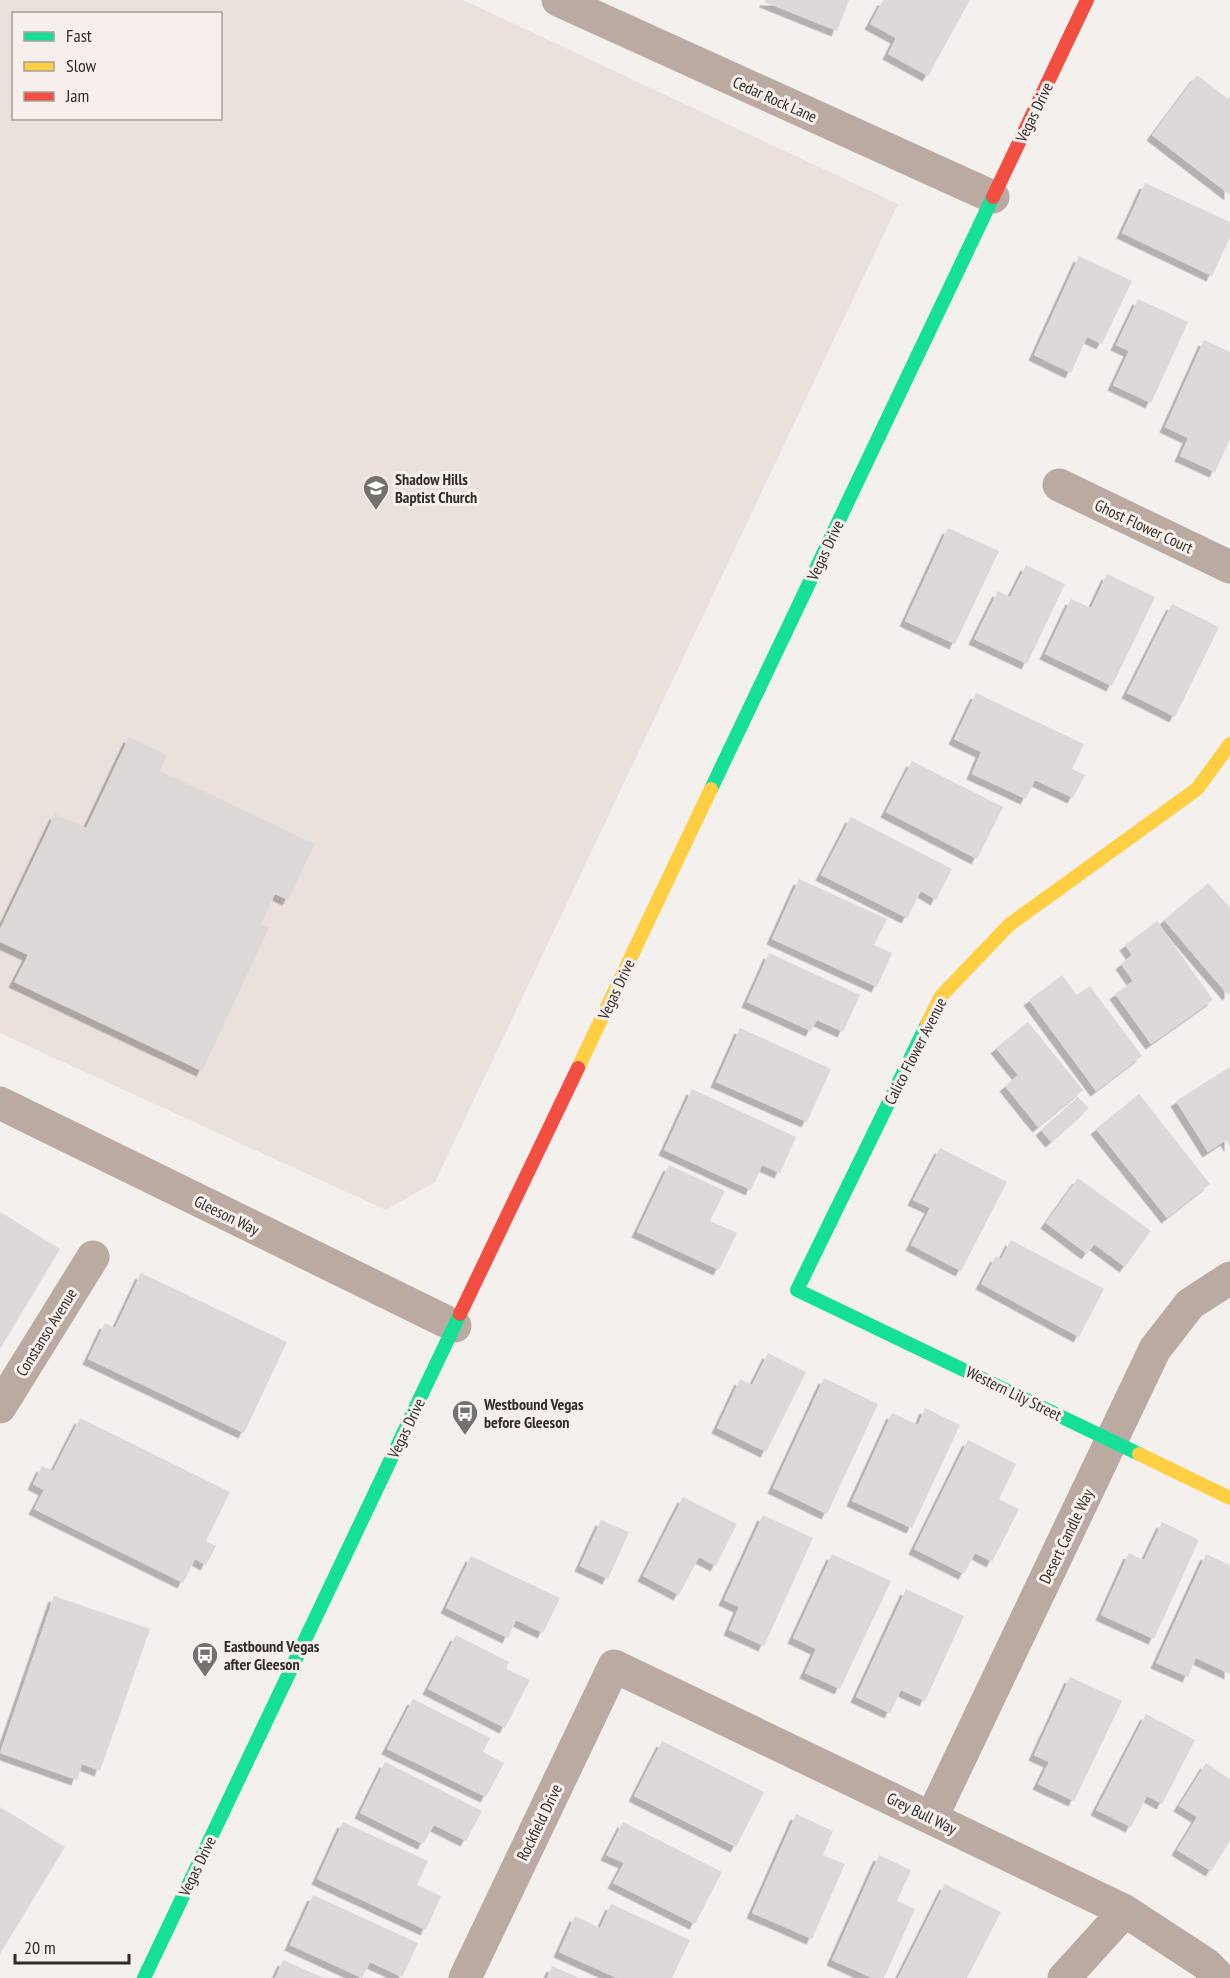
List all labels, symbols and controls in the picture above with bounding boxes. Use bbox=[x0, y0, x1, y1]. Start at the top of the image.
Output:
legend bbox=[12, 12, 222, 120]
text: Fast bbox=[66, 24, 92, 47]
text: Slow bbox=[66, 54, 97, 77]
street label: Cedar Rock Lane bbox=[730, 72, 820, 126]
street label: Vegas Drive bbox=[1010, 79, 1057, 146]
text: Jam bbox=[65, 84, 89, 107]
place label: Shadow Hills Baptist Church bbox=[395, 469, 477, 507]
school or university icon: Shadow Hills Baptist Church bbox=[361, 473, 391, 511]
street label: Ghost Flower Court bbox=[1092, 495, 1197, 558]
street label: Vegas Drive bbox=[802, 517, 848, 584]
street label: Vegas Drive bbox=[593, 956, 639, 1023]
street label: Calico Flower Avenue bbox=[879, 994, 951, 1108]
street label: Gleeson Way bbox=[191, 1191, 263, 1239]
street label: Constanso Avenue bbox=[11, 1284, 81, 1380]
street label: Western Lily Street bbox=[963, 1361, 1066, 1425]
place label: Westbound Vegas before Gleeson bbox=[483, 1394, 584, 1432]
street label: Vegas Drive bbox=[382, 1395, 429, 1462]
bus stop icon: Westbound Vegas before Gleeson bbox=[450, 1398, 480, 1436]
street label: Desert Candle Way bbox=[1034, 1485, 1098, 1587]
place label: Eastbound Vegas after Gleeson bbox=[224, 1636, 320, 1674]
bus stop icon: Eastbound Vegas after Gleeson bbox=[190, 1640, 220, 1678]
street label: Rockfield Drive bbox=[512, 1780, 566, 1864]
street label: Grey Bull Way bbox=[884, 1788, 960, 1838]
street label: Vegas Drive bbox=[173, 1833, 220, 1900]
scale bar bbox=[15, 1927, 129, 1965]
text: 20 m bbox=[24, 1936, 56, 1959]

